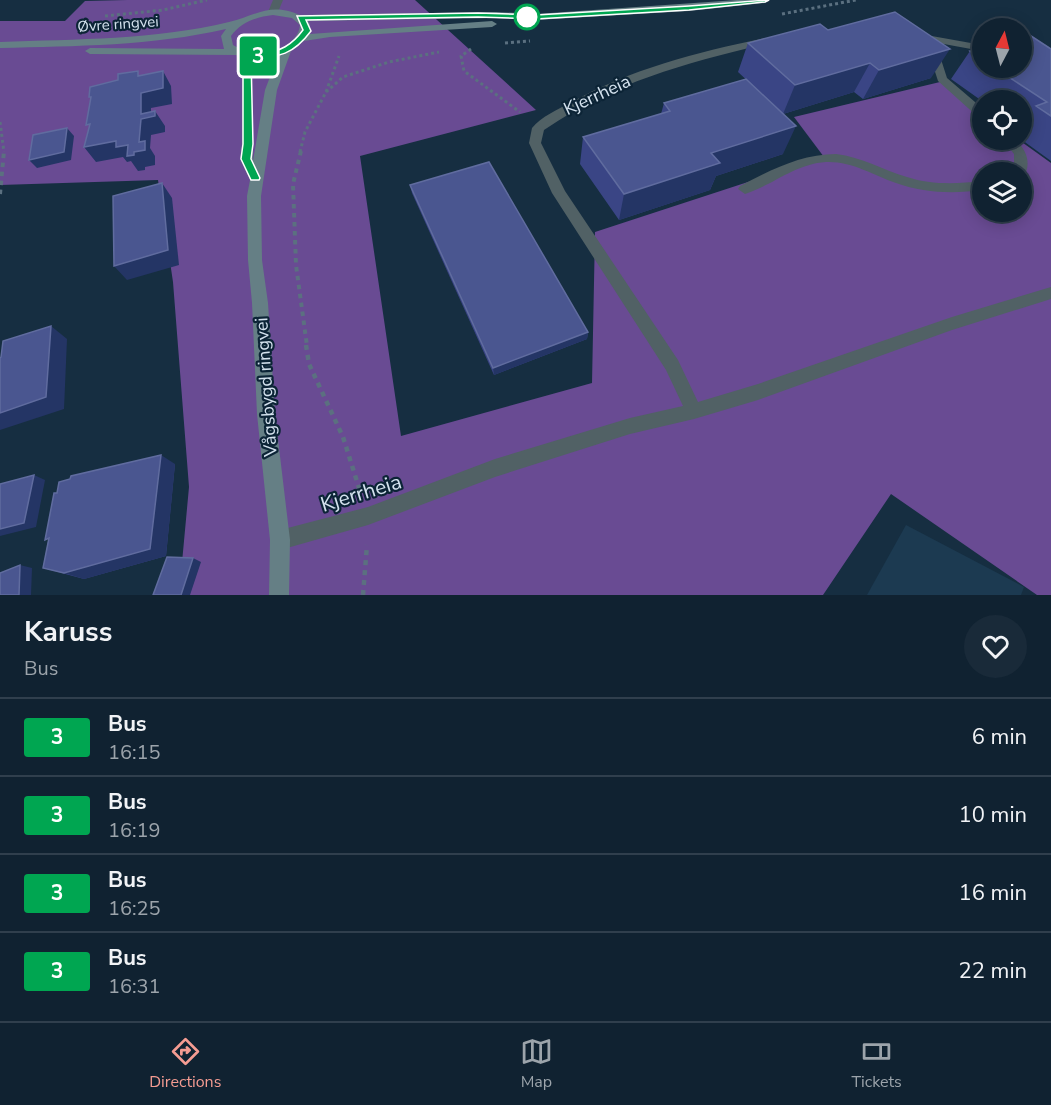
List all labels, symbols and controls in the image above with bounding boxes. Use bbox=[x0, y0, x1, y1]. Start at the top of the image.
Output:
unlabelled marker bbox=[514, 4, 540, 30]
street label: Øvre ringvei bbox=[77, 11, 159, 37]
north arrow bbox=[972, 18, 1032, 78]
map controls bbox=[972, 18, 1032, 222]
line badge: 3 bbox=[238, 36, 278, 76]
text: 3 bbox=[252, 42, 264, 70]
street label: Kjerrheia bbox=[560, 69, 634, 121]
button: locate bbox=[972, 90, 1032, 150]
button: layers bbox=[972, 162, 1032, 222]
street label: Vågsbygd ringvei bbox=[249, 317, 283, 458]
street label: Kjerrheia bbox=[317, 467, 405, 519]
text: Karuss bbox=[24, 613, 112, 651]
button: heart bbox=[964, 615, 1027, 678]
text: Bus bbox=[24, 655, 58, 682]
text: Bus bbox=[108, 709, 147, 739]
text: 6 min bbox=[972, 722, 1027, 752]
text: 3 bbox=[51, 723, 63, 751]
text: 16:15 bbox=[108, 739, 161, 766]
text: Bus bbox=[108, 787, 147, 817]
text: 10 min bbox=[959, 800, 1027, 830]
text: 3 bbox=[51, 801, 63, 829]
text: 16:19 bbox=[108, 817, 161, 844]
text: Bus bbox=[108, 865, 147, 895]
text: 16 min bbox=[959, 878, 1027, 908]
text: 3 bbox=[51, 879, 63, 907]
text: 16:25 bbox=[108, 895, 161, 922]
text: Bus bbox=[108, 943, 147, 973]
text: 22 min bbox=[959, 956, 1027, 986]
text: 3 bbox=[51, 957, 63, 985]
text: 16:31 bbox=[108, 973, 161, 1000]
tab: Directions bbox=[149, 1035, 221, 1093]
tab: Map bbox=[520, 1035, 553, 1093]
tab: Tickets bbox=[851, 1035, 902, 1093]

